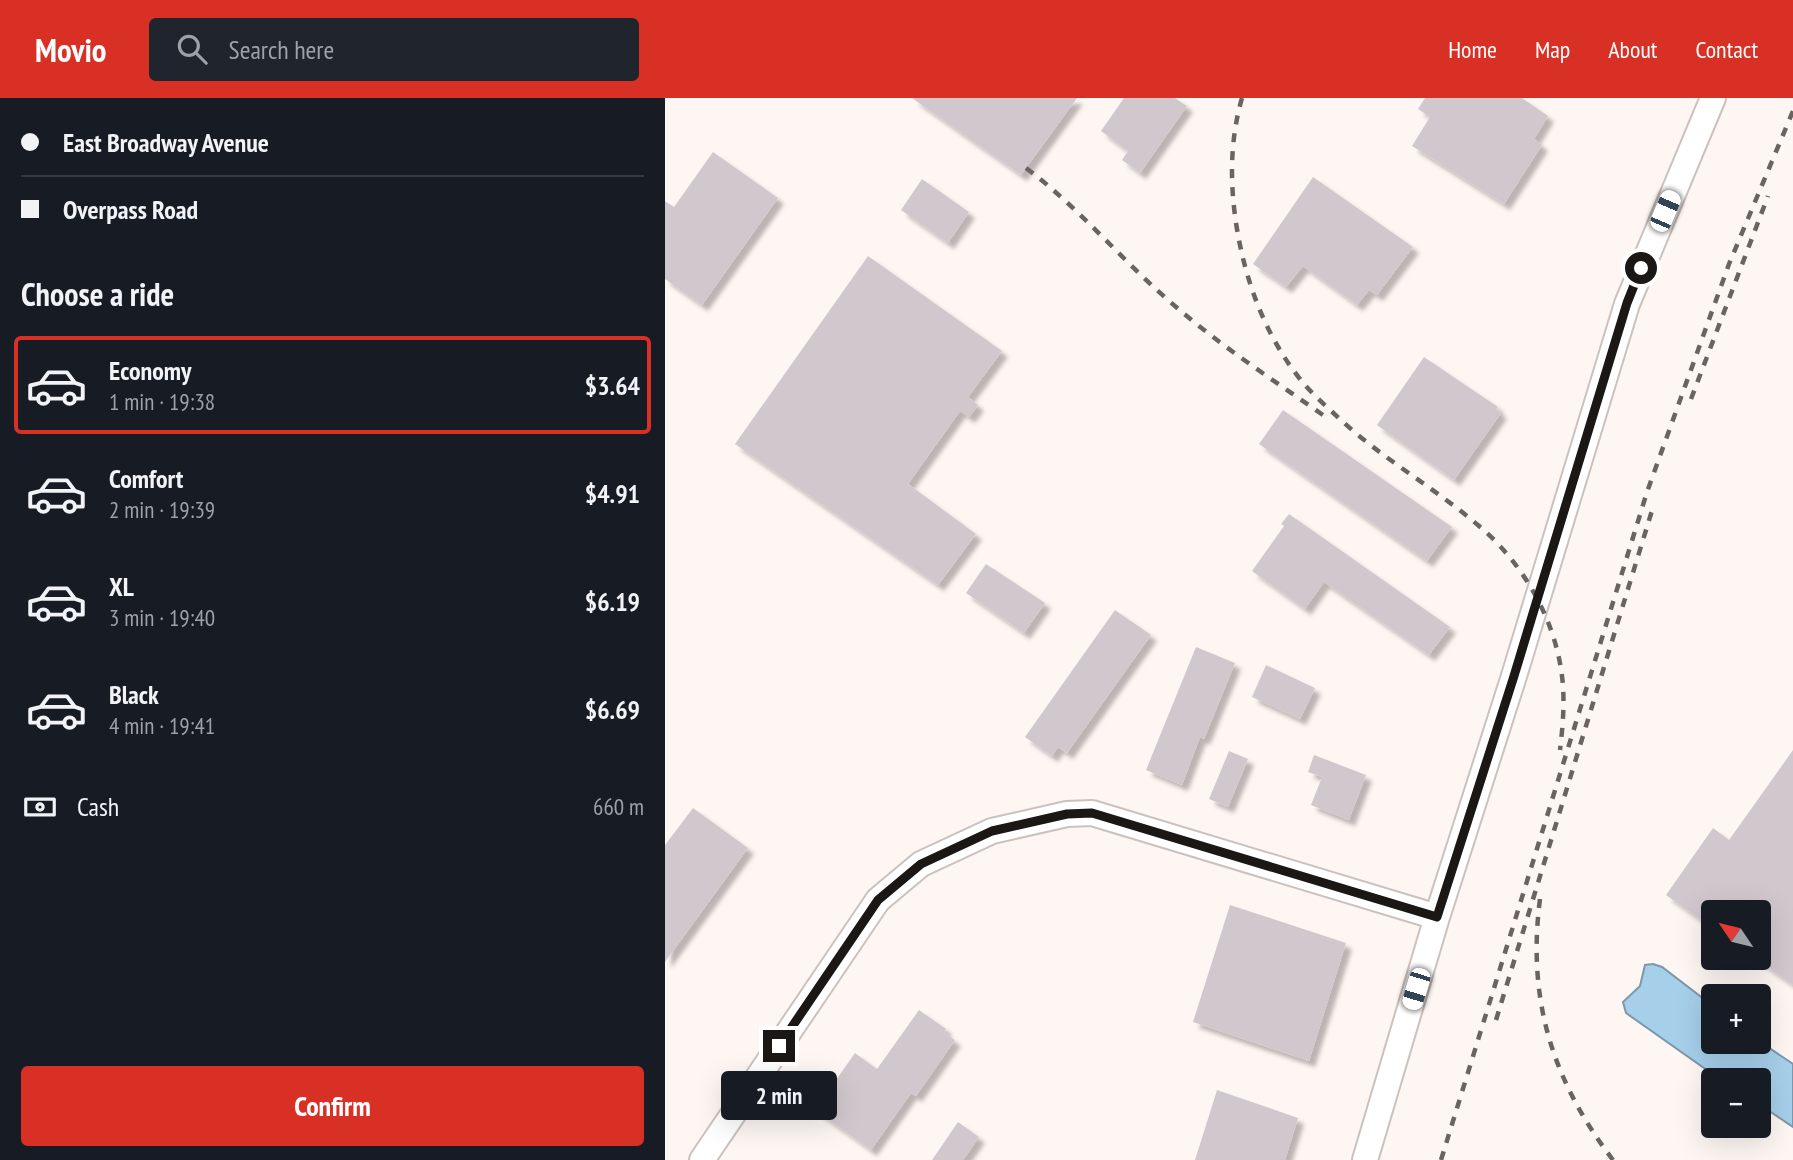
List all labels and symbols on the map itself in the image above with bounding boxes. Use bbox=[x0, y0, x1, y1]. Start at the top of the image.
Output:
car bbox=[1648, 188, 1683, 234]
route start bbox=[1625, 252, 1657, 284]
north arrow bbox=[1701, 900, 1771, 970]
car bbox=[1400, 966, 1433, 1012]
route end bbox=[763, 1030, 795, 1062]
callout: 2 min bbox=[721, 1070, 837, 1119]

